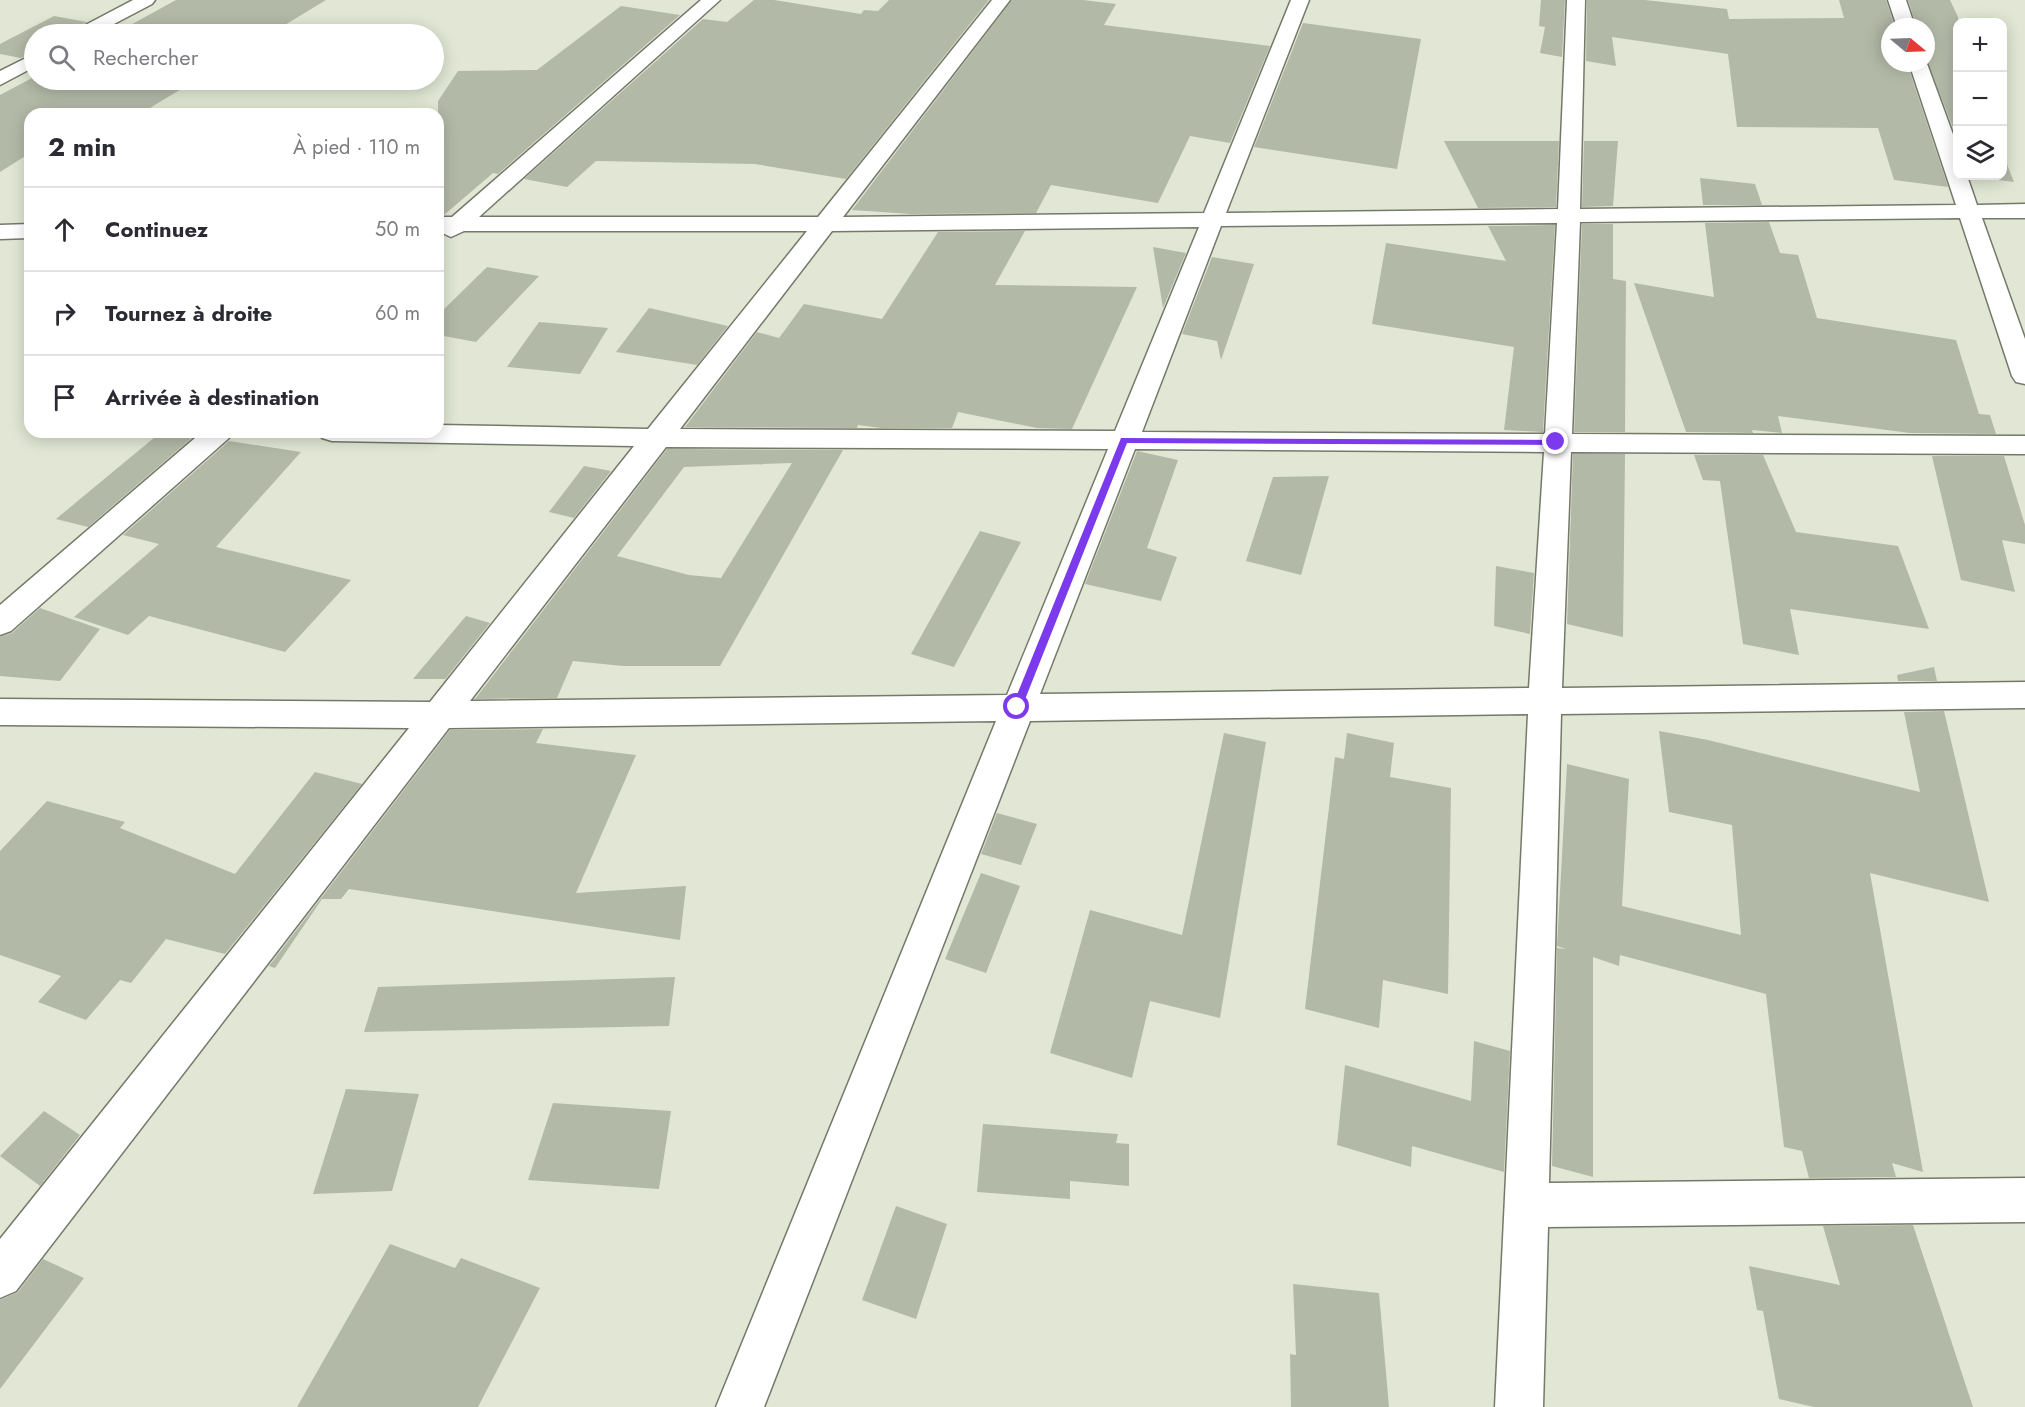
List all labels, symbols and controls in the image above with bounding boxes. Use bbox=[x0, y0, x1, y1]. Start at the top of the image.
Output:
north arrow bbox=[1881, 18, 1935, 72]
map controls bbox=[1953, 18, 2007, 180]
button: + bbox=[1953, 18, 2007, 72]
search box bbox=[24, 24, 444, 90]
icon: search bbox=[45, 41, 78, 74]
text: Rechercher bbox=[93, 41, 198, 73]
button: − bbox=[1953, 72, 2007, 126]
button: layers bbox=[1953, 126, 2007, 180]
text: 2 min bbox=[48, 128, 116, 166]
text: À pied · 110 m bbox=[293, 133, 420, 162]
icon: ahead bbox=[48, 213, 81, 246]
text: Continuez bbox=[105, 213, 208, 245]
text: 50 m bbox=[375, 215, 420, 244]
icon: right bbox=[48, 297, 81, 330]
text: Tournez à droite bbox=[105, 297, 272, 329]
text: 60 m bbox=[375, 299, 420, 328]
icon: arrive bbox=[48, 381, 81, 414]
text: Arrivée à destination bbox=[105, 381, 319, 413]
route end bbox=[1542, 428, 1568, 454]
route start bbox=[1003, 693, 1029, 719]

